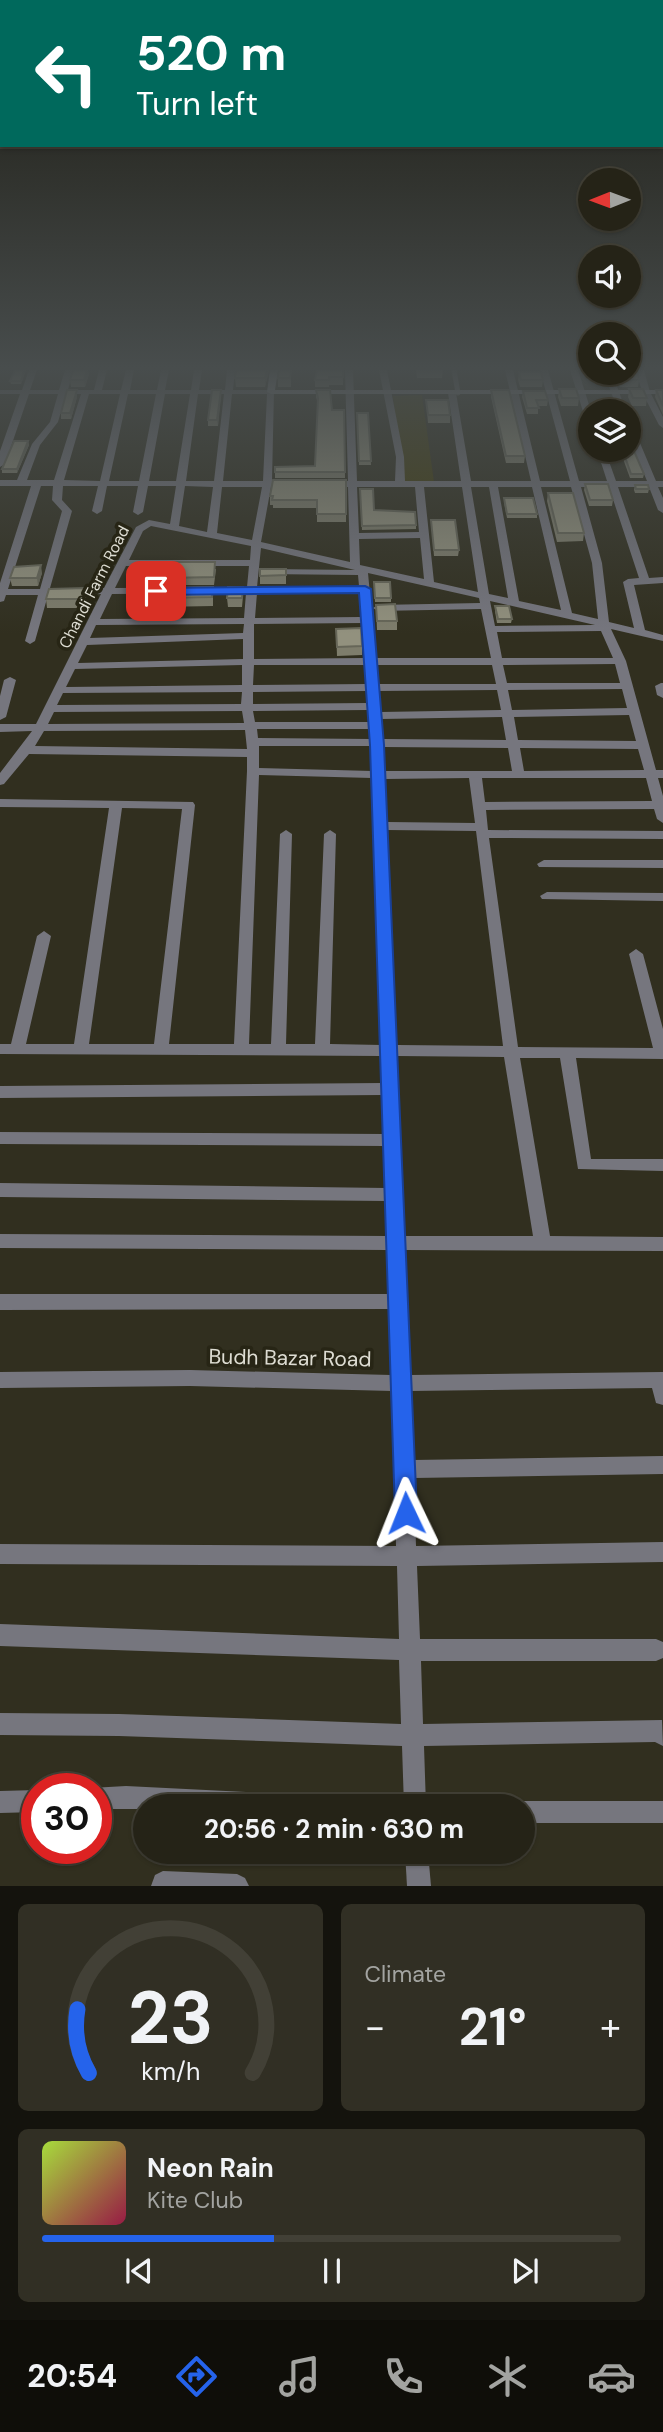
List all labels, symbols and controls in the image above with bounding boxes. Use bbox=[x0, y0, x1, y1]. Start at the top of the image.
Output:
text: 520 m bbox=[136, 21, 286, 85]
icon: left bbox=[21, 28, 112, 119]
text: Turn left bbox=[136, 83, 258, 125]
north arrow bbox=[578, 168, 640, 231]
map controls bbox=[578, 168, 641, 462]
button: sound bbox=[578, 245, 641, 308]
button: search bbox=[578, 322, 641, 385]
button: layers bbox=[578, 399, 641, 462]
street label: Chandi Farm Road bbox=[54, 522, 134, 652]
pin bbox=[126, 561, 186, 621]
icon: arrive bbox=[137, 572, 175, 610]
street label: Budh Bazar Road bbox=[208, 1343, 372, 1373]
position arrow bbox=[369, 1476, 443, 1550]
speed limit sign: 30 bbox=[21, 1773, 112, 1864]
text: 20:56 · 2 min · 630 m bbox=[204, 1812, 464, 1846]
text: Climate bbox=[365, 1959, 446, 1989]
text: 23 bbox=[127, 1972, 213, 2067]
text: 21° bbox=[459, 1993, 527, 2061]
text: − bbox=[365, 2002, 385, 2052]
text: + bbox=[600, 2002, 621, 2052]
text: km/h bbox=[141, 2055, 200, 2088]
text: Neon Rain bbox=[147, 2151, 274, 2185]
text: Kite Club bbox=[147, 2185, 243, 2215]
icon: previous bbox=[120, 2252, 158, 2290]
icon: pause bbox=[313, 2252, 351, 2290]
icon: next bbox=[506, 2252, 544, 2290]
icon: directions bbox=[172, 2352, 221, 2401]
icon: music bbox=[275, 2352, 324, 2401]
icon: phone bbox=[379, 2352, 428, 2401]
icon: climate bbox=[483, 2352, 532, 2401]
icon: car bbox=[587, 2352, 636, 2401]
text: 20:54 bbox=[27, 2355, 117, 2397]

